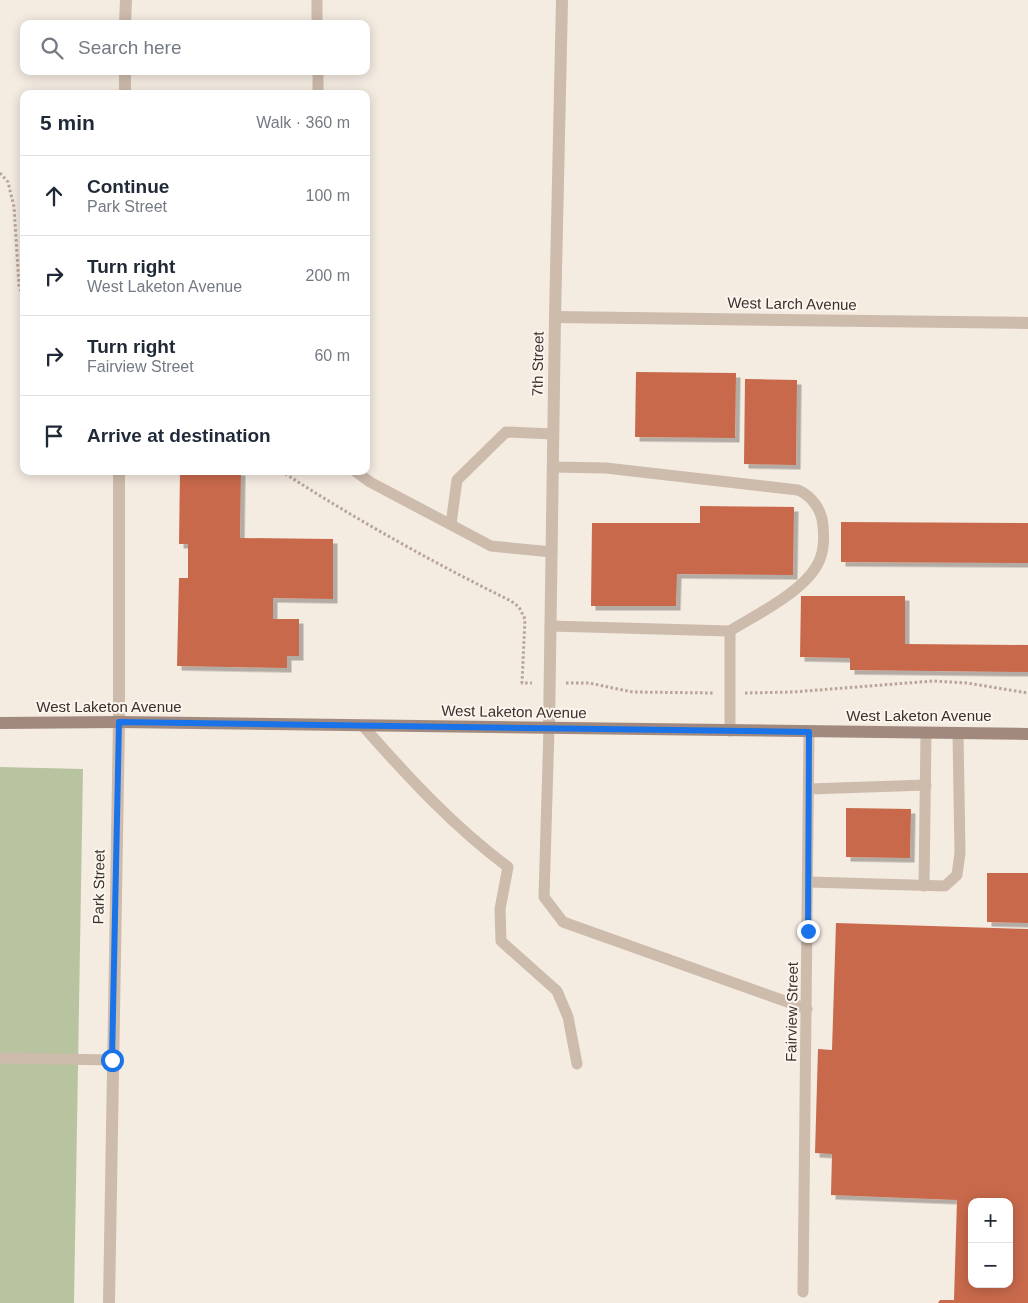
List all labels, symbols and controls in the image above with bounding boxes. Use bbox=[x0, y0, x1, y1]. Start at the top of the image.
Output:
search box bbox=[20, 20, 370, 75]
icon: search bbox=[38, 34, 66, 62]
text: Search here bbox=[78, 37, 182, 58]
text: 5 min bbox=[40, 111, 95, 134]
text: Walk · 360 m bbox=[256, 114, 350, 131]
text: Continue bbox=[87, 176, 169, 197]
icon: ahead bbox=[40, 182, 68, 210]
text: 100 m bbox=[306, 187, 350, 204]
text: Park Street bbox=[87, 198, 167, 215]
text: Turn right bbox=[87, 256, 175, 277]
icon: right bbox=[40, 262, 68, 290]
text: 200 m bbox=[306, 267, 350, 284]
text: West Laketon Avenue bbox=[87, 278, 242, 295]
street label: West Larch Avenue bbox=[727, 294, 857, 313]
street label: 7th Street bbox=[528, 330, 547, 397]
text: Turn right bbox=[87, 336, 175, 357]
icon: right bbox=[40, 342, 68, 370]
text: 60 m bbox=[314, 347, 350, 364]
text: Fairview Street bbox=[87, 358, 194, 375]
icon: arrive bbox=[40, 422, 68, 450]
text: Arrive at destination bbox=[87, 425, 271, 446]
street label: West Laketon Avenue bbox=[36, 698, 182, 715]
street label: West Laketon Avenue bbox=[441, 702, 587, 721]
street label: West Laketon Avenue bbox=[846, 707, 992, 724]
street label: Park Street bbox=[89, 849, 108, 925]
route end bbox=[797, 920, 820, 943]
street label: Fairview Street bbox=[782, 961, 801, 1062]
route start bbox=[101, 1049, 124, 1072]
map controls bbox=[968, 1198, 1013, 1288]
button: + bbox=[968, 1198, 1013, 1243]
button: − bbox=[968, 1243, 1013, 1288]

